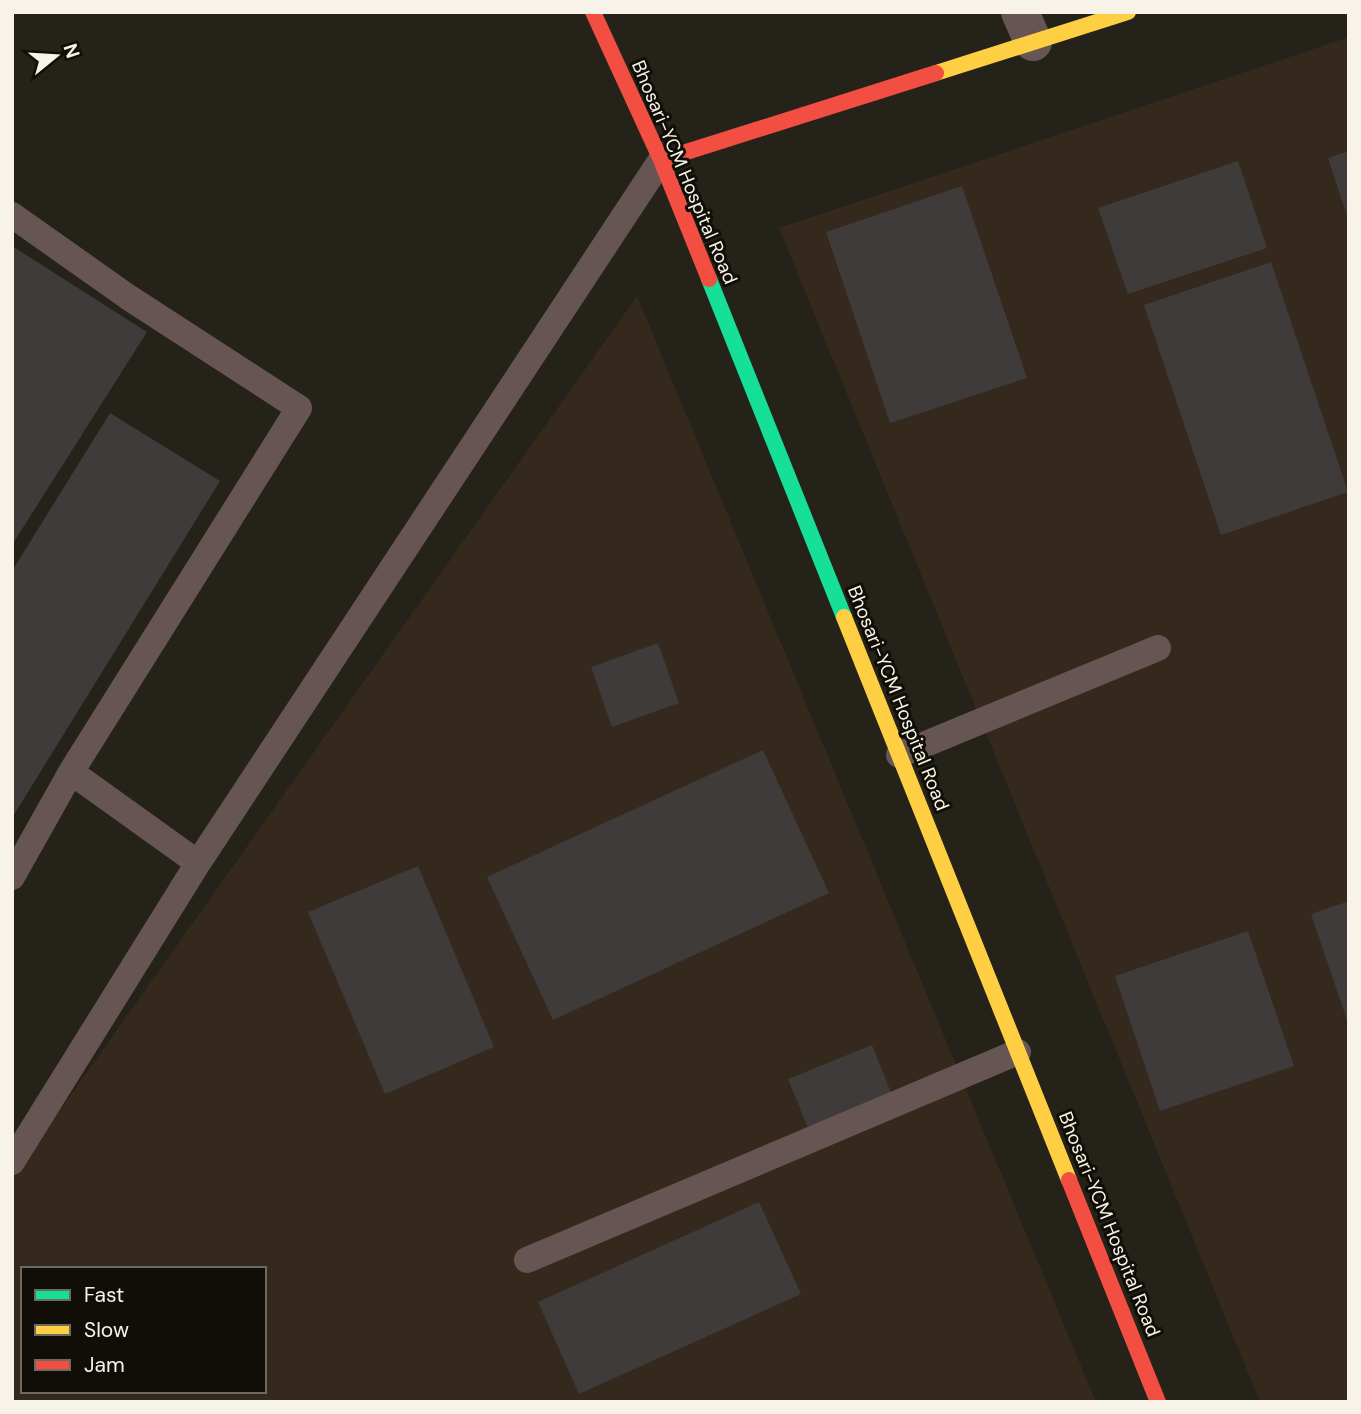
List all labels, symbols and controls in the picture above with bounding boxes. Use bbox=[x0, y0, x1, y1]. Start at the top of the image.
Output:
north arrow bbox=[21, 21, 91, 91]
text: N bbox=[58, 40, 86, 61]
street label: Bhosari-YCM Hospital Road bbox=[626, 57, 743, 288]
street label: Bhosari-YCM Hospital Road bbox=[842, 582, 955, 814]
street label: Bhosari-YCM Hospital Road bbox=[1053, 1108, 1166, 1340]
legend bbox=[21, 1267, 266, 1393]
text: Fast bbox=[84, 1281, 124, 1309]
text: Slow bbox=[84, 1316, 129, 1344]
text: Jam bbox=[84, 1351, 125, 1379]

